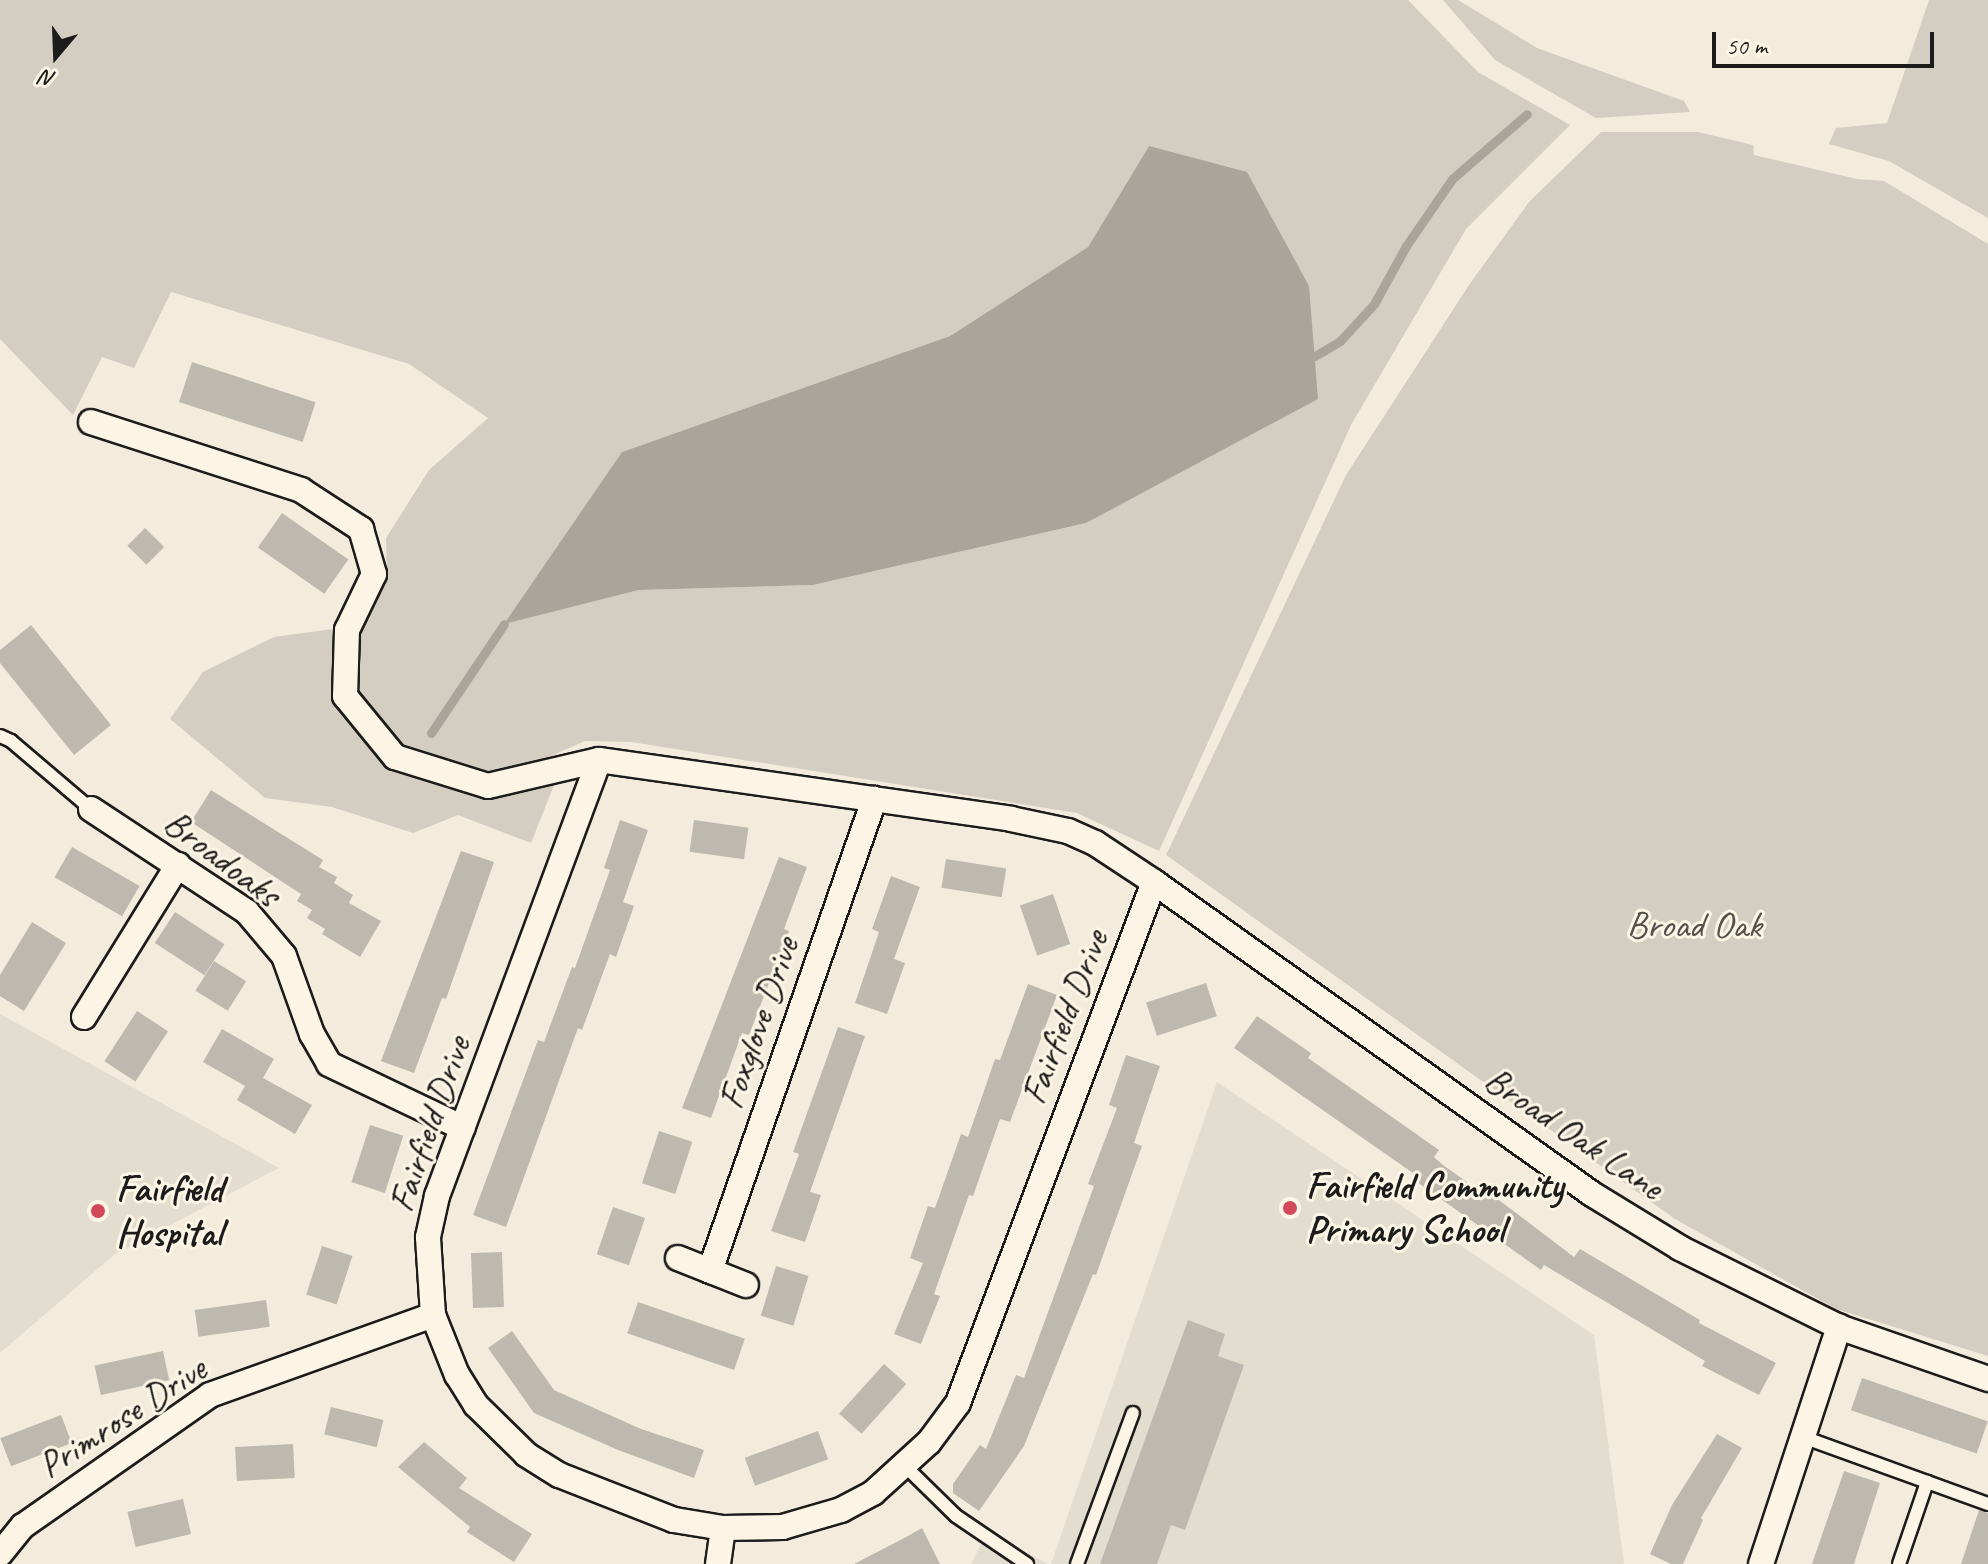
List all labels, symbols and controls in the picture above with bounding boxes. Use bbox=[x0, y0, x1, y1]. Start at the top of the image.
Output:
north arrow bbox=[16, 16, 96, 96]
scale bar bbox=[1716, 16, 1938, 66]
text: 50 m bbox=[1726, 31, 1767, 61]
text: N bbox=[37, 63, 59, 94]
street label: Broadoaks bbox=[155, 800, 289, 916]
park label: Broad Oak bbox=[1626, 902, 1762, 948]
street label: Fairfield Drive bbox=[1010, 924, 1118, 1110]
street label: Foxglove Drive bbox=[707, 931, 809, 1115]
street label: Fairfield Drive bbox=[378, 1030, 480, 1218]
street label: Broad Oak Lane bbox=[1475, 1056, 1673, 1210]
place label: Fairfield Community Primary School bbox=[1306, 1163, 1563, 1252]
place label: Fairfield Hospital bbox=[116, 1166, 223, 1256]
marker: Fairfield Community Primary School bbox=[1281, 1199, 1299, 1217]
marker: Fairfield Hospital bbox=[87, 1200, 109, 1222]
street label: Primrose Drive bbox=[29, 1346, 215, 1488]

